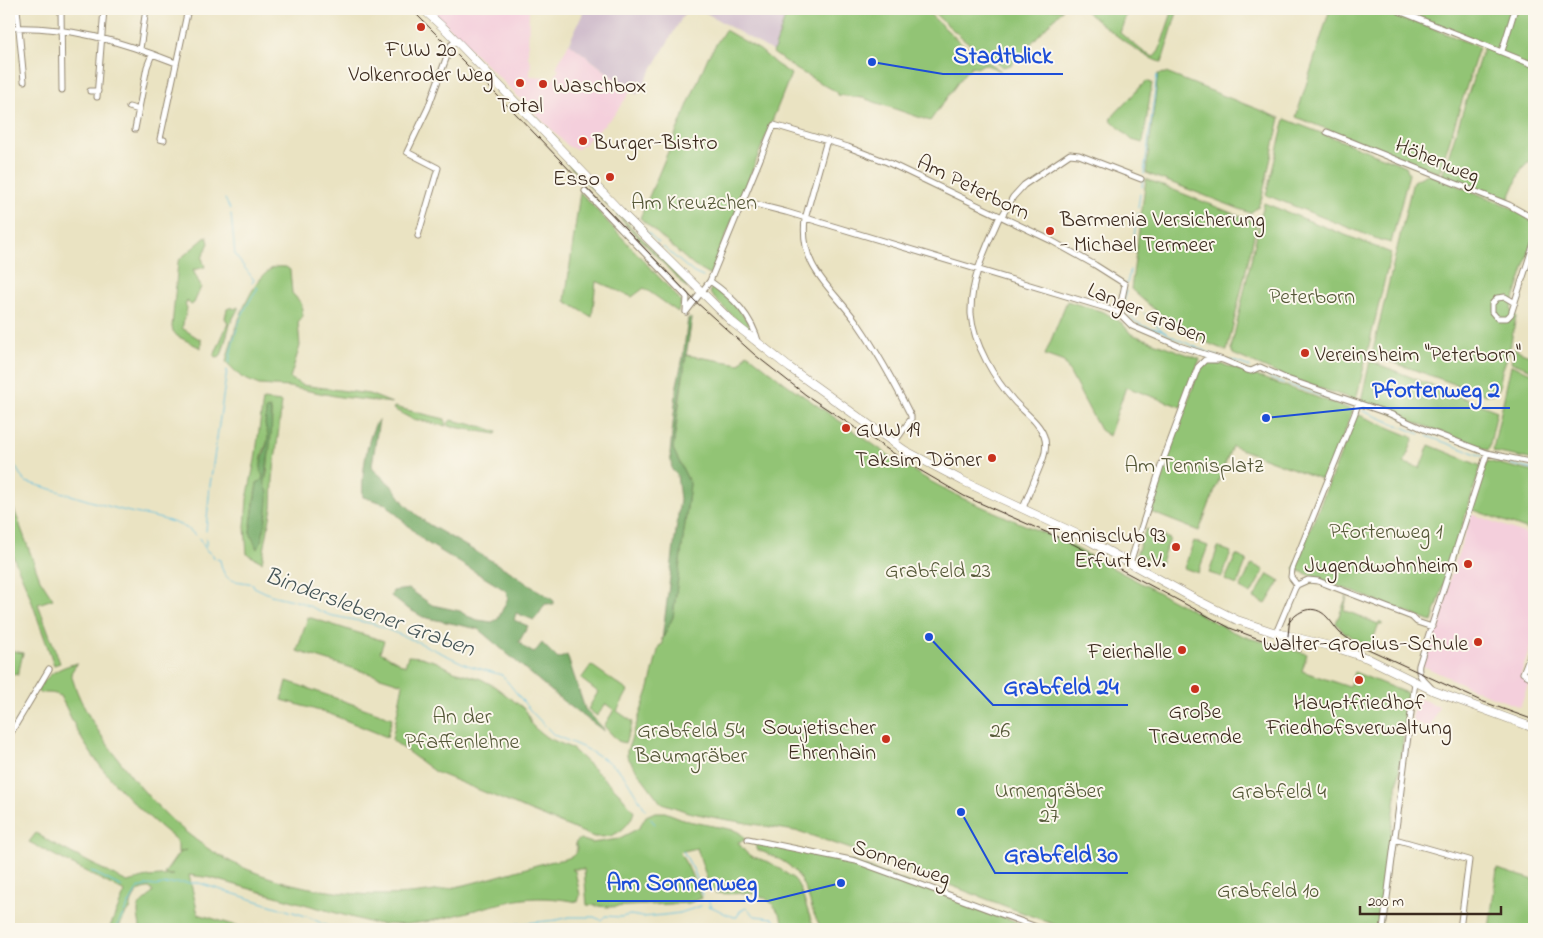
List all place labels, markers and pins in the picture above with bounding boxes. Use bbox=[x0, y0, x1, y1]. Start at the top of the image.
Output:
marker: FUW 20 Volkenroder Weg bbox=[415, 21, 427, 33]
place label: FUW 20 Volkenroder Weg bbox=[348, 35, 493, 93]
callout: Stadtblick bbox=[943, 35, 1063, 74]
place label: Waschbox bbox=[553, 71, 646, 103]
marker: Total bbox=[514, 77, 526, 89]
marker: Waschbox bbox=[537, 78, 549, 90]
place label: Total bbox=[497, 91, 543, 123]
place label: Burger-Bistro bbox=[592, 128, 718, 161]
marker: Burger-Bistro bbox=[577, 135, 589, 147]
place label: Esso bbox=[553, 164, 600, 196]
marker: Esso bbox=[604, 171, 616, 183]
place label: Barmenia Versicherung - Michael Termeer bbox=[1059, 205, 1265, 262]
marker: Barmenia Versicherung - Michael Termeer bbox=[1044, 225, 1056, 237]
place label: Vereinsheim "Peterborn" bbox=[1314, 340, 1521, 372]
marker: Vereinsheim "Peterborn" bbox=[1299, 347, 1311, 359]
callout: Pfortenweg 2 bbox=[1362, 369, 1510, 408]
place label: GUW 19 bbox=[856, 415, 920, 447]
marker: GUW 19 bbox=[840, 422, 852, 434]
place label: Taksim Döner bbox=[855, 445, 982, 477]
marker: Taksim Döner bbox=[986, 452, 998, 464]
place label: Tennisclub 93 Erfurt e.V. bbox=[1048, 521, 1166, 578]
marker: Tennisclub 93 Erfurt e.V. bbox=[1170, 541, 1182, 553]
place label: Jugendwohnheim bbox=[1304, 551, 1458, 584]
marker: Jugendwohnheim bbox=[1462, 558, 1474, 570]
place label: Walter-Gropius-Schule bbox=[1263, 629, 1468, 661]
marker: Walter-Gropius-Schule bbox=[1472, 636, 1484, 648]
place label: Feierhalle bbox=[1087, 637, 1172, 669]
marker: Feierhalle bbox=[1176, 644, 1188, 656]
callout: Grabfeld 24 bbox=[993, 666, 1128, 705]
marker: Hauptfriedhof Friedhofsverwaltung bbox=[1353, 674, 1365, 686]
marker: Große Trauernde bbox=[1189, 683, 1201, 695]
place label: Hauptfriedhof Friedhofsverwaltung bbox=[1265, 688, 1452, 746]
place label: Große Trauernde bbox=[1148, 697, 1242, 754]
place label: Sowjetischer Ehrenhain bbox=[762, 713, 876, 770]
marker: Sowjetischer Ehrenhain bbox=[880, 733, 892, 745]
callout: Grabfeld 30 bbox=[995, 834, 1128, 873]
callout: Am Sonnenweg bbox=[597, 862, 768, 901]

